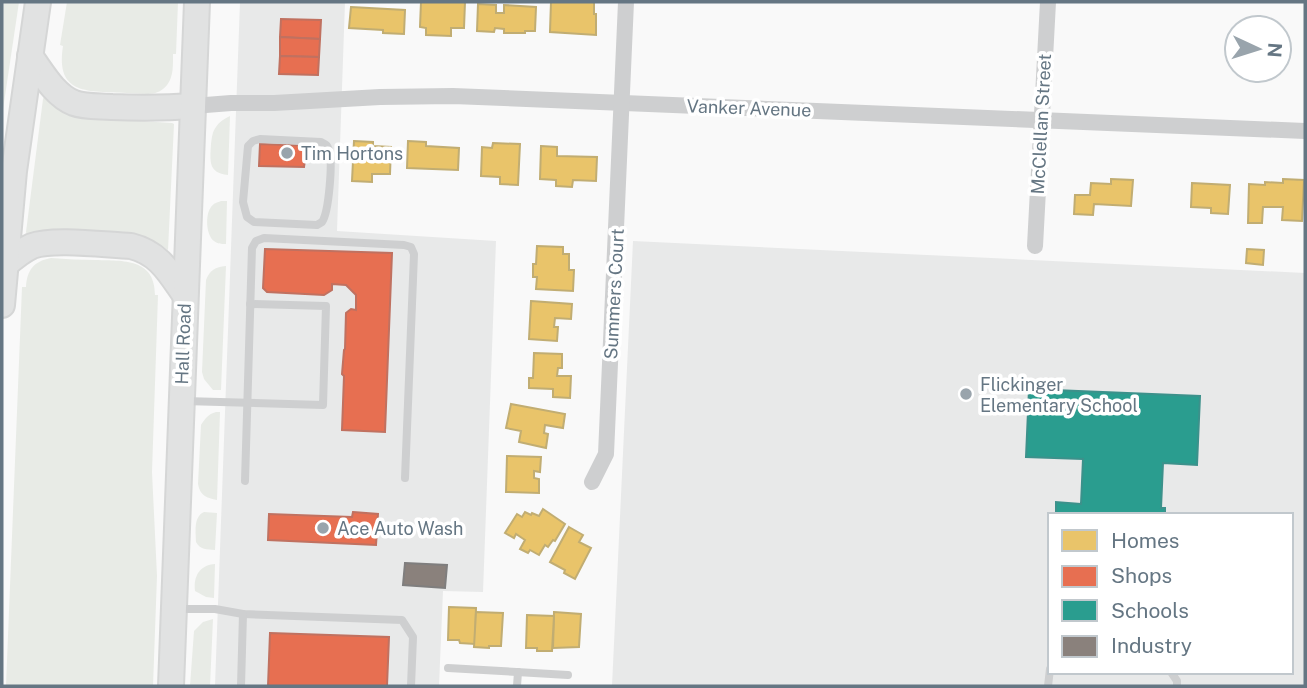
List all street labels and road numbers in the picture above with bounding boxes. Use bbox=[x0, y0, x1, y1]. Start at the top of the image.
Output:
street label: McClellan Street bbox=[1027, 53, 1055, 195]
street label: Vanker Avenue bbox=[686, 95, 812, 121]
street label: Summers Court bbox=[600, 228, 628, 360]
street label: Hall Road bbox=[171, 303, 195, 385]

